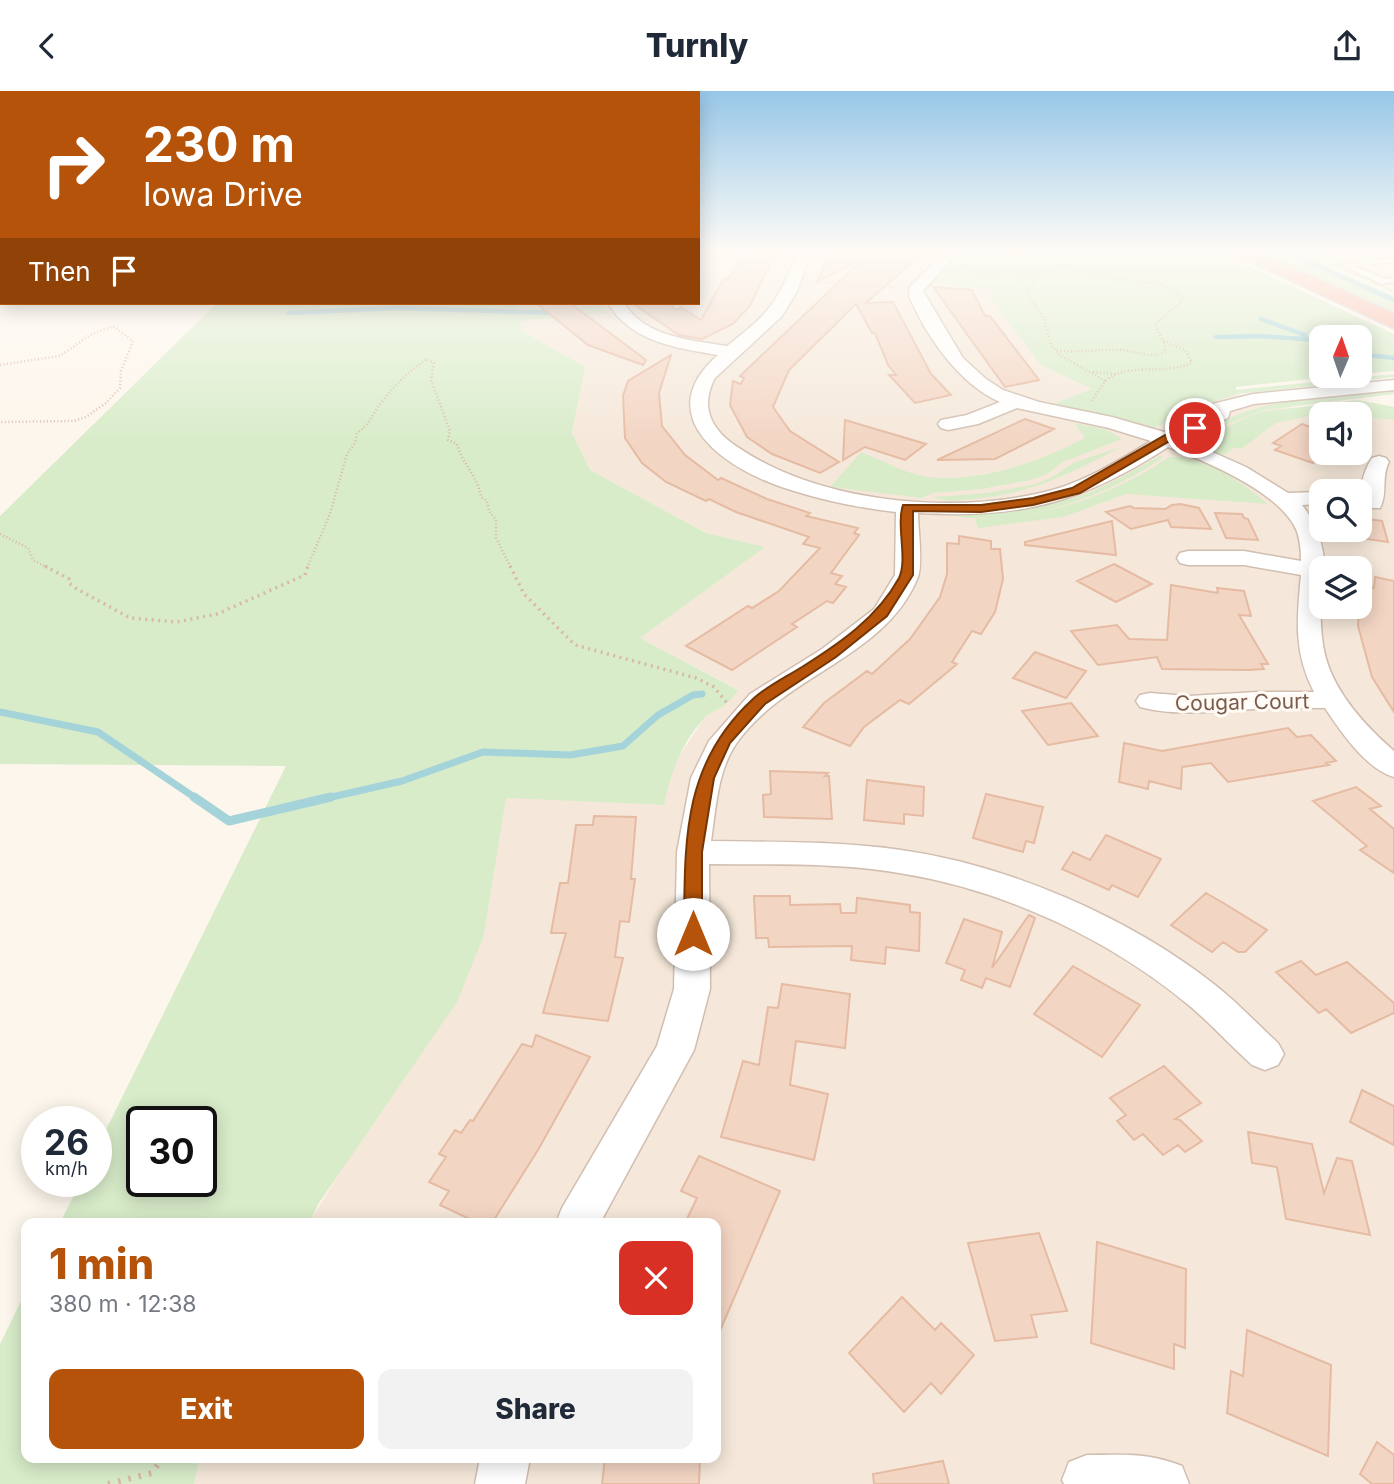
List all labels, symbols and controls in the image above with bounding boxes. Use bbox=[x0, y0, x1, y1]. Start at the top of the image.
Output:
text: Turnly bbox=[646, 26, 748, 65]
icon: back bbox=[28, 27, 66, 65]
icon: share bbox=[1328, 27, 1366, 65]
text: 230 m bbox=[143, 115, 295, 174]
icon: right bbox=[28, 119, 119, 210]
text: Iowa Drive bbox=[143, 175, 303, 214]
icon: arrive bbox=[105, 252, 143, 290]
text: Then bbox=[28, 256, 91, 287]
north arrow bbox=[1309, 325, 1372, 389]
map controls bbox=[1309, 325, 1372, 619]
pin bbox=[1165, 398, 1225, 458]
button: sound bbox=[1309, 402, 1372, 465]
icon: arrive bbox=[1176, 409, 1214, 447]
button: search bbox=[1309, 479, 1372, 542]
button: layers bbox=[1309, 556, 1372, 619]
street label: Cougar Court bbox=[1175, 688, 1309, 716]
position arrow bbox=[656, 897, 730, 971]
speed limit sign: 30 bbox=[126, 1106, 217, 1197]
text: 26 bbox=[44, 1121, 89, 1163]
text: km/h bbox=[45, 1158, 88, 1179]
text: 1 min bbox=[49, 1238, 154, 1289]
button: close bbox=[619, 1241, 693, 1315]
text: 380 m · 12:38 bbox=[49, 1290, 197, 1318]
button: Exit bbox=[49, 1369, 364, 1449]
button: Share bbox=[378, 1369, 693, 1449]

